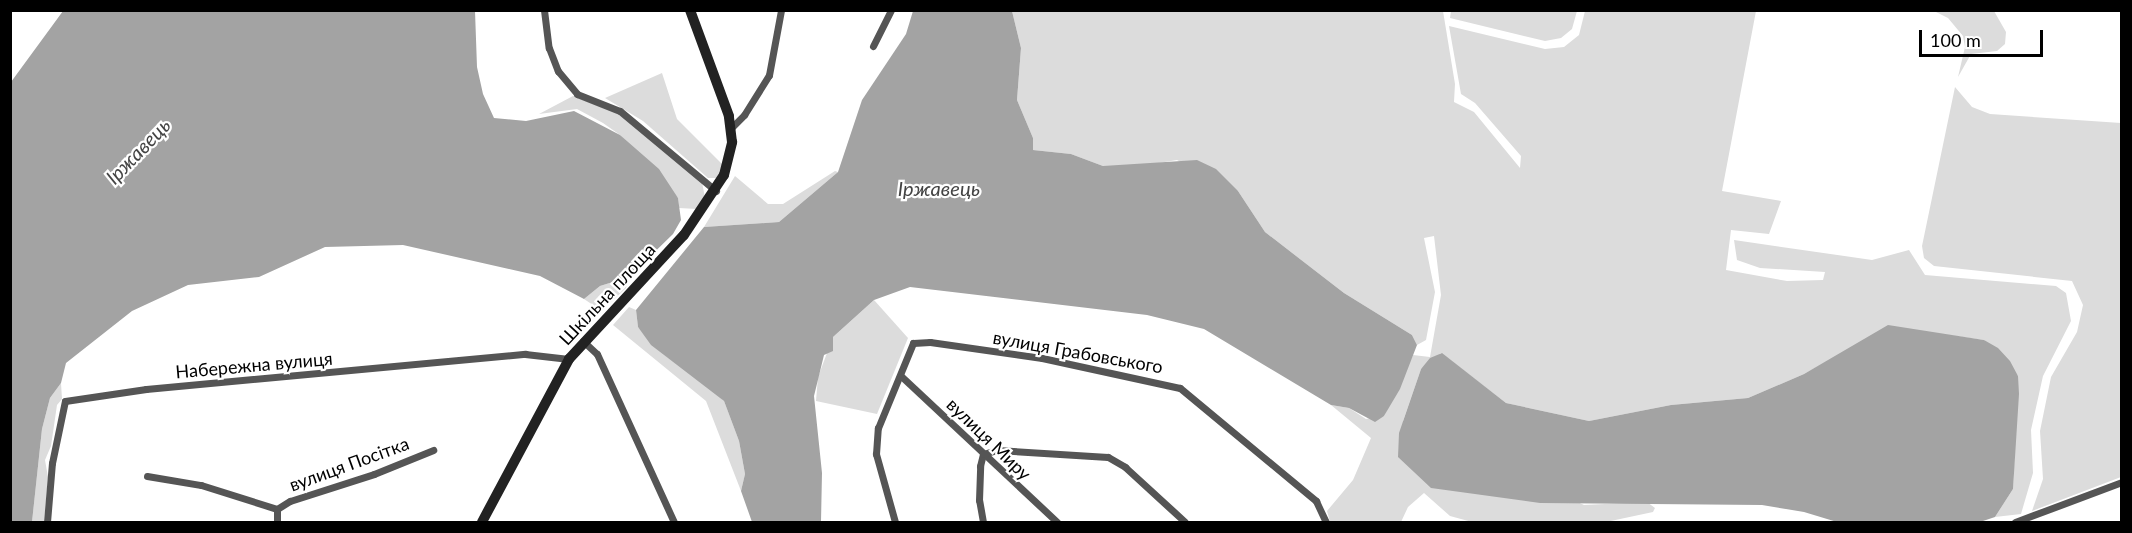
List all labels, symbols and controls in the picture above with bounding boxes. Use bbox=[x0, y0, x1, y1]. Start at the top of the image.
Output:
scale bar bbox=[1922, 18, 2046, 56]
text: 100 m bbox=[1930, 29, 1981, 51]
water label: Іржавець bbox=[101, 113, 175, 189]
water label: Іржавець bbox=[898, 176, 980, 200]
street label: Шкільна площа bbox=[554, 239, 660, 349]
street label: вулиця Грабовського bbox=[991, 326, 1165, 378]
street label: Набережна вулиця bbox=[175, 347, 333, 383]
street label: вулиця Миру bbox=[942, 394, 1036, 484]
street label: вулиця Посітка bbox=[286, 432, 412, 496]

